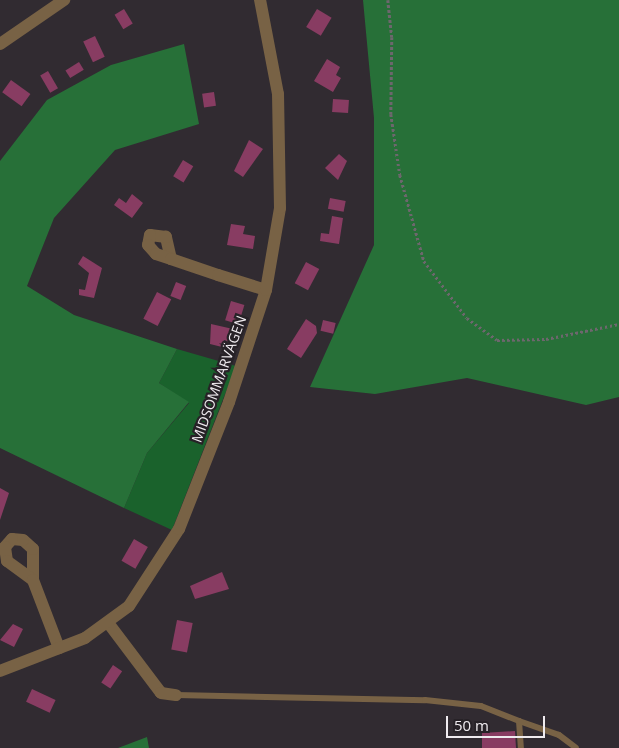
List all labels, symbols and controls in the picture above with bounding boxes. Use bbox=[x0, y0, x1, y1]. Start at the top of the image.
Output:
street label: MIDSOMMARVÄGEN bbox=[188, 313, 250, 445]
scale bar bbox=[449, 706, 548, 738]
text: 50 m bbox=[454, 715, 489, 735]

